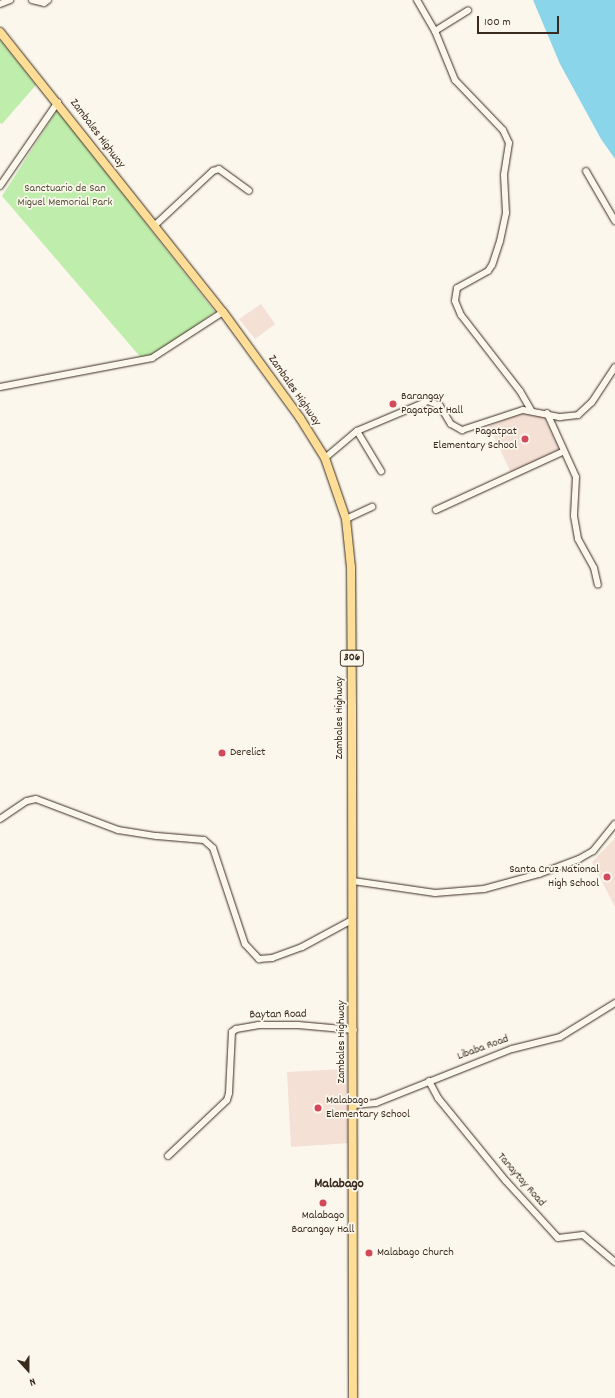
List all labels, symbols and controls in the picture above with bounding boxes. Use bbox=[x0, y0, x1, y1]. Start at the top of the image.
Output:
scale bar bbox=[479, 8, 561, 34]
text: 100 m bbox=[484, 14, 511, 31]
street label: Zambales Highway bbox=[66, 96, 128, 172]
park label: Sanctuario de San Miguel Memorial Park bbox=[18, 182, 112, 210]
street label: Zambales Highway bbox=[264, 353, 324, 429]
place label: Barangay Pagatpat Hall bbox=[401, 390, 463, 418]
marker: Barangay Pagatpat Hall bbox=[388, 399, 398, 409]
place label: Pagatpat Elementary School bbox=[433, 425, 517, 453]
marker: Pagatpat Elementary School bbox=[520, 434, 530, 444]
road number: 306 bbox=[339, 649, 365, 667]
street label: Zambales Highway bbox=[333, 676, 347, 760]
place label: Derelict bbox=[230, 746, 266, 760]
marker: Derelict bbox=[217, 748, 227, 758]
place label: Santa Cruz National High School bbox=[509, 863, 599, 891]
marker: Santa Cruz National High School bbox=[602, 872, 612, 882]
street label: Zambales Highway bbox=[335, 1000, 349, 1084]
street label: Baytan Road bbox=[249, 1007, 307, 1023]
street label: Libaba Road bbox=[455, 1032, 511, 1064]
place label: Malabago Elementary School bbox=[326, 1094, 410, 1122]
marker: Malabago Elementary School bbox=[313, 1103, 323, 1113]
street label: Tanaytay Road bbox=[494, 1150, 548, 1210]
district label: Malabago bbox=[314, 1176, 364, 1192]
marker: Malabago Barangay Hall bbox=[318, 1198, 328, 1208]
place label: Malabago Barangay Hall bbox=[292, 1209, 354, 1237]
place label: Malabago Church bbox=[377, 1246, 454, 1260]
marker: Malabago Church bbox=[364, 1248, 374, 1258]
north arrow bbox=[8, 1350, 48, 1390]
text: N bbox=[27, 1373, 38, 1390]

